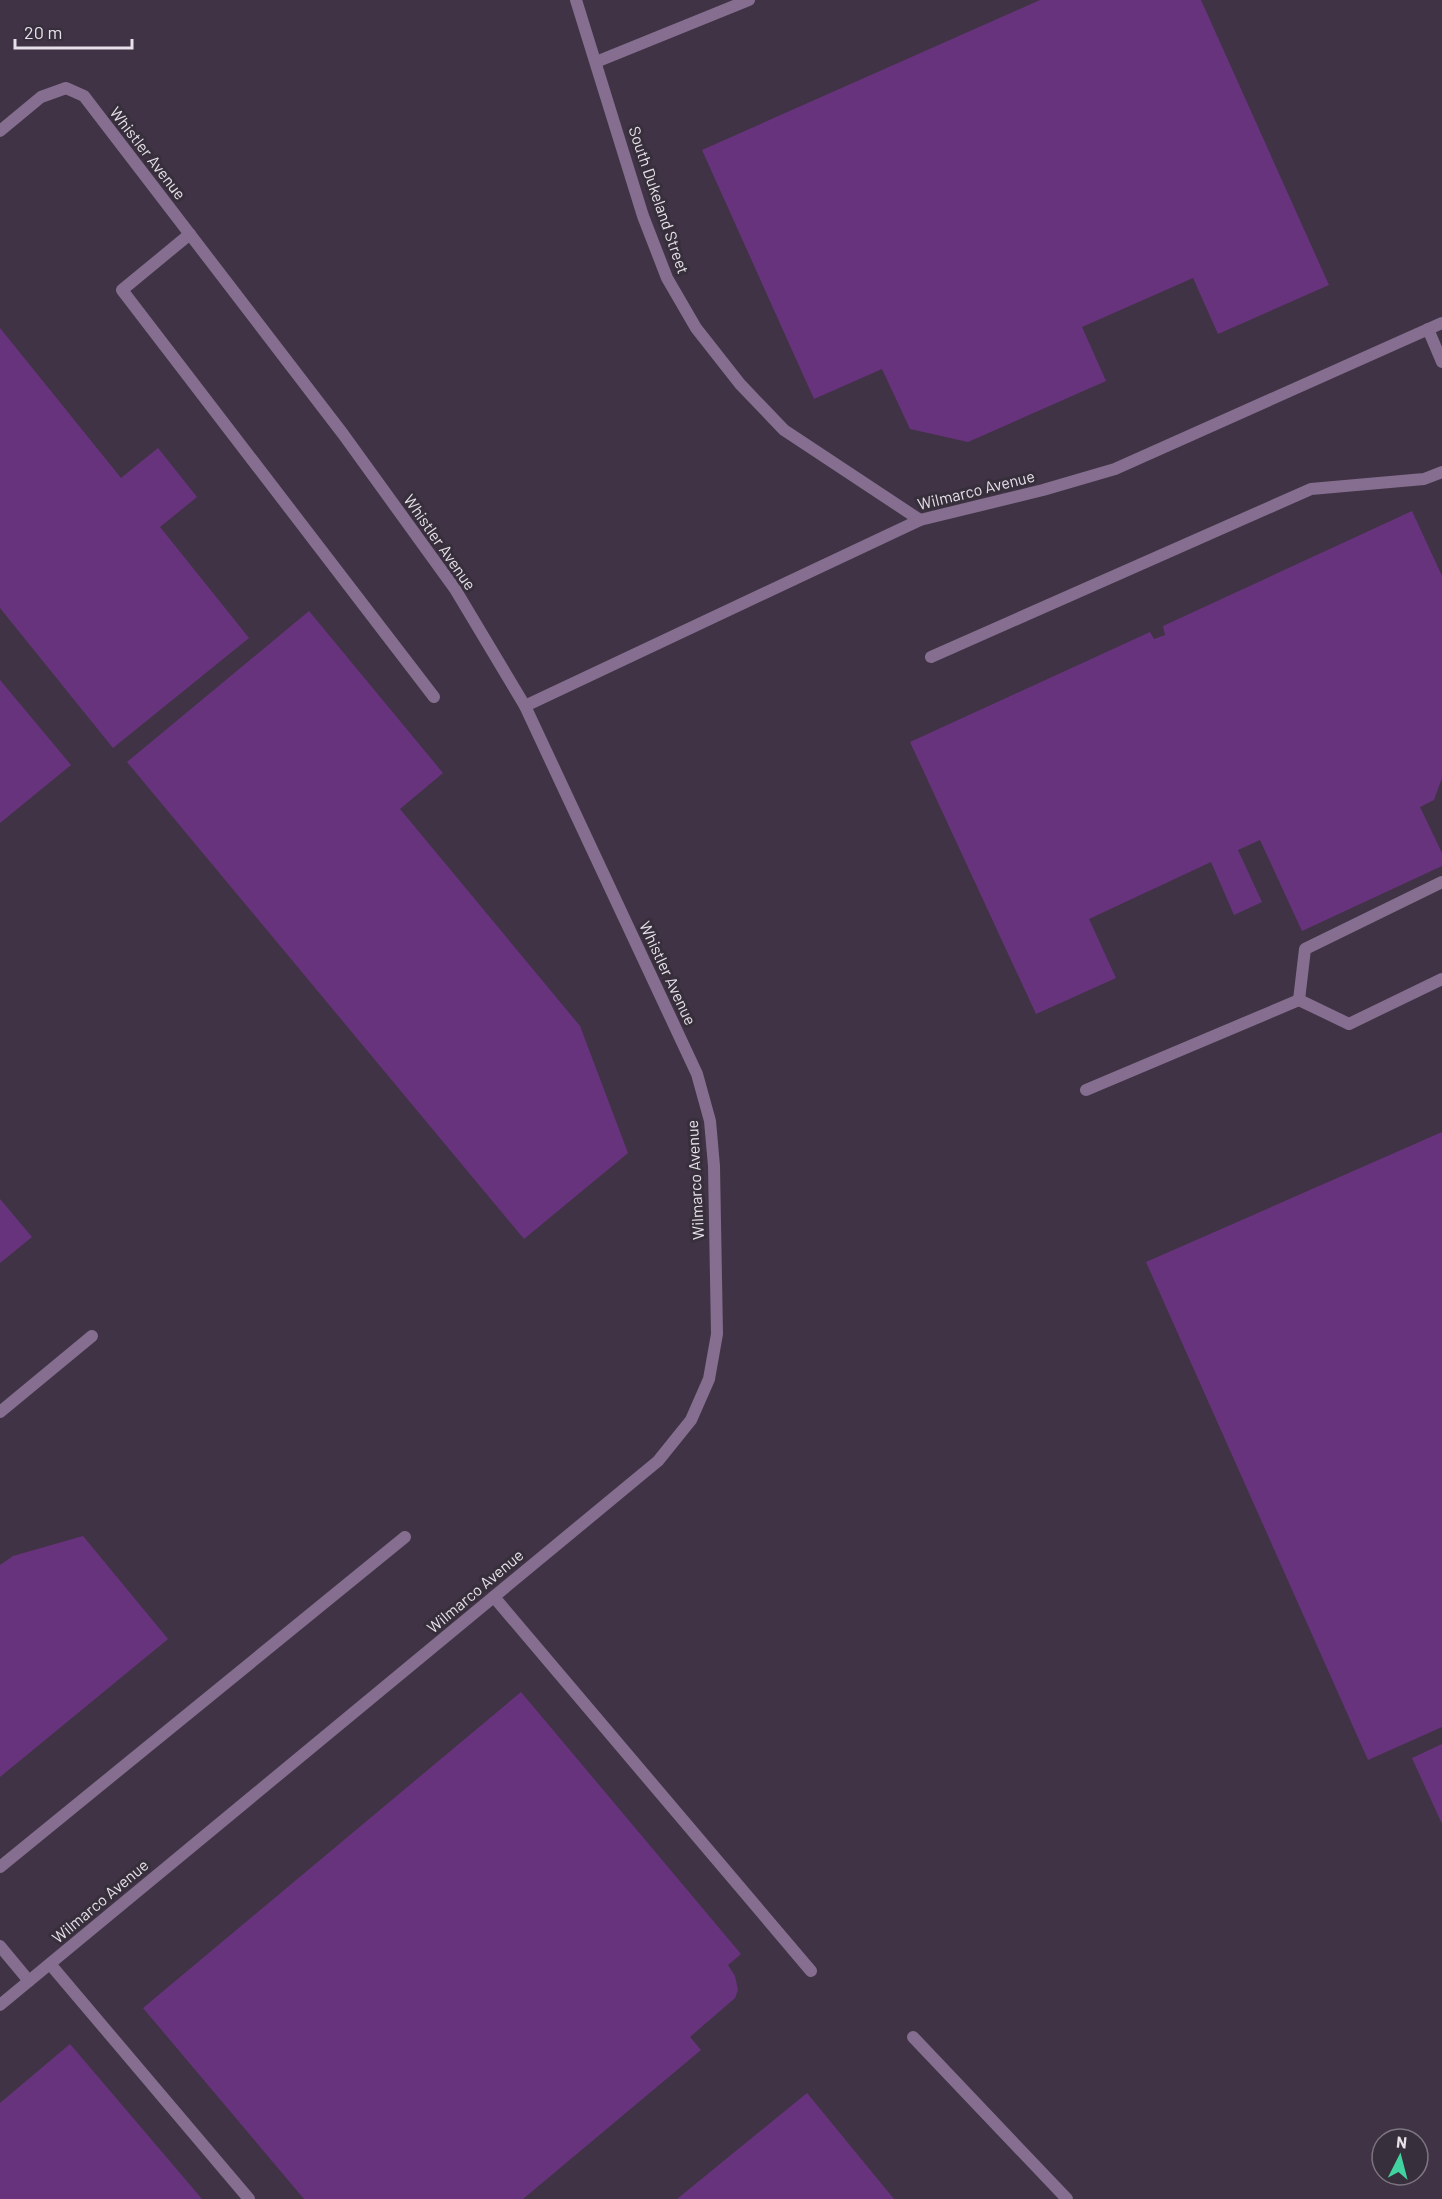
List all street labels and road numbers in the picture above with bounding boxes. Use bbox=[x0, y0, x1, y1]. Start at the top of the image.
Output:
street label: Whistler Avenue bbox=[106, 103, 190, 203]
street label: South Dukeland Street bbox=[625, 124, 694, 276]
street label: Wilmarco Avenue bbox=[915, 466, 1036, 513]
street label: Whistler Avenue bbox=[400, 490, 480, 593]
street label: Whistler Avenue bbox=[636, 918, 701, 1028]
street label: Wilmarco Avenue bbox=[682, 1120, 707, 1240]
street label: Wilmarco Avenue bbox=[423, 1545, 527, 1636]
street label: Wilmarco Avenue bbox=[48, 1855, 152, 1946]

